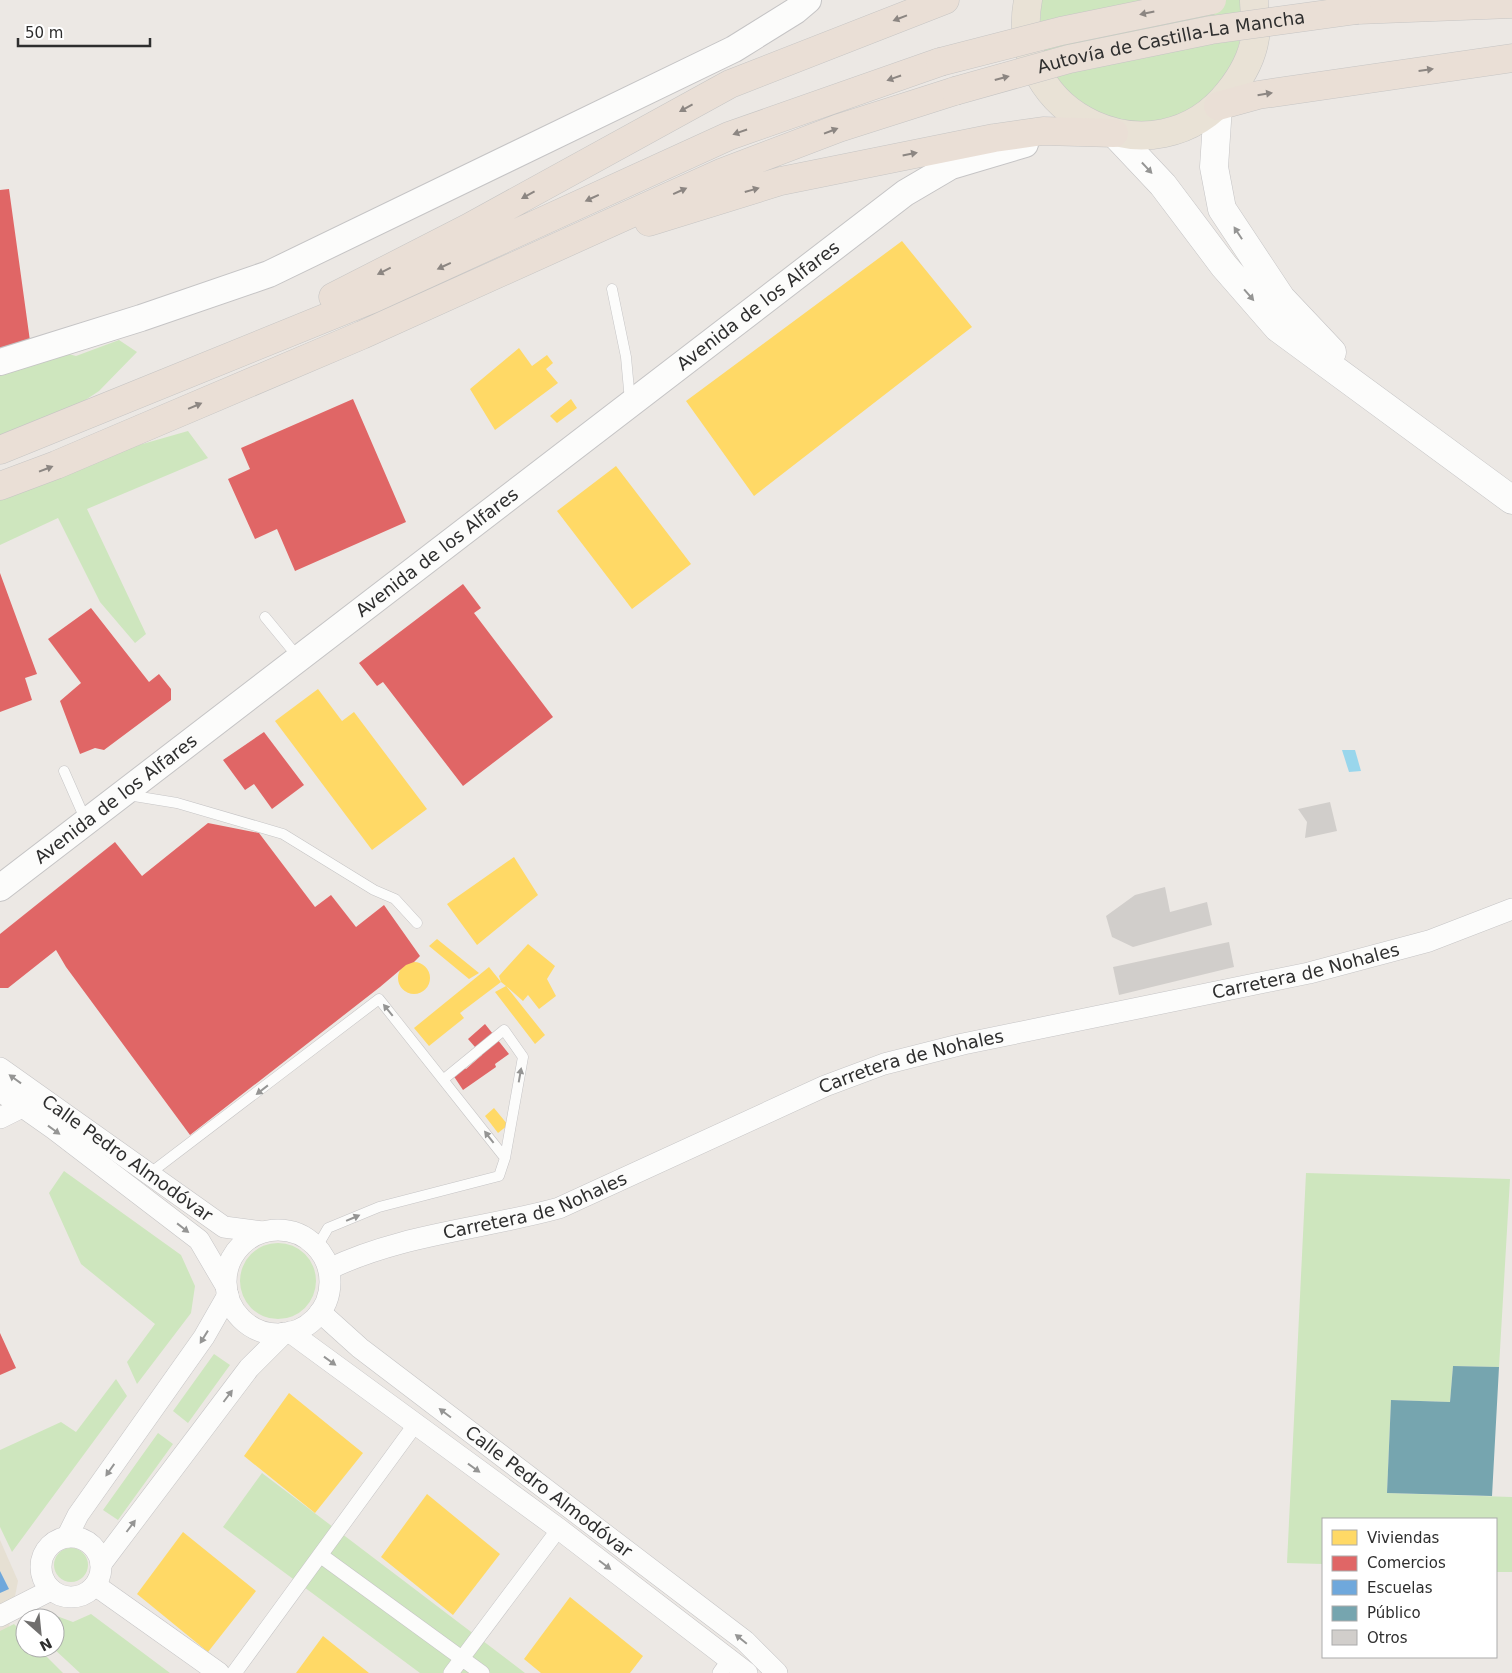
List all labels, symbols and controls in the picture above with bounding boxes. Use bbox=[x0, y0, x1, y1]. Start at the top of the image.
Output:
street label: Autovía de Castilla-La Mancha bbox=[1035, 6, 1306, 77]
one-way arrow bbox=[1139, 10, 1155, 18]
scale bar bbox=[18, 15, 150, 47]
one-way arrow bbox=[892, 15, 907, 22]
text: 50 m bbox=[25, 24, 63, 42]
one-way arrow bbox=[1418, 66, 1434, 74]
one-way arrow bbox=[994, 73, 1009, 81]
one-way arrow bbox=[886, 75, 901, 82]
one-way arrow bbox=[1258, 89, 1274, 97]
one-way arrow bbox=[678, 104, 693, 112]
one-way arrow bbox=[824, 127, 839, 135]
one-way arrow bbox=[733, 129, 748, 136]
one-way arrow bbox=[903, 150, 919, 158]
one-way arrow bbox=[1141, 162, 1153, 174]
one-way arrow bbox=[745, 186, 760, 194]
one-way arrow bbox=[673, 187, 687, 195]
one-way arrow bbox=[520, 191, 535, 199]
one-way arrow bbox=[585, 195, 599, 203]
one-way arrow bbox=[1233, 227, 1243, 240]
street label: Avenida de los Alfares bbox=[673, 236, 843, 374]
one-way arrow bbox=[437, 262, 451, 270]
one-way arrow bbox=[377, 267, 391, 275]
one-way arrow bbox=[1243, 288, 1255, 300]
one-way arrow bbox=[188, 401, 202, 409]
one-way arrow bbox=[38, 465, 53, 472]
street label: Avenida de los Alfares bbox=[351, 483, 522, 621]
street label: Avenida de los Alfares bbox=[30, 730, 201, 868]
street label: Carretera de Nohales bbox=[1210, 938, 1402, 1003]
one-way arrow bbox=[383, 1004, 394, 1017]
street label: Carretera de Nohales bbox=[815, 1025, 1005, 1097]
one-way arrow bbox=[517, 1067, 525, 1083]
one-way arrow bbox=[9, 1074, 22, 1084]
one-way arrow bbox=[256, 1084, 269, 1095]
street label: Calle Pedro Almodóvar bbox=[38, 1090, 217, 1226]
one-way arrow bbox=[47, 1124, 60, 1135]
one-way arrow bbox=[484, 1131, 495, 1144]
street label: Carretera de Nohales bbox=[441, 1167, 630, 1243]
one-way arrow bbox=[346, 1213, 360, 1221]
one-way arrow bbox=[176, 1223, 190, 1233]
one-way arrow bbox=[199, 1331, 209, 1344]
one-way arrow bbox=[323, 1356, 337, 1366]
one-way arrow bbox=[223, 1389, 233, 1402]
one-way arrow bbox=[439, 1408, 452, 1419]
street label: Calle Pedro Almodóvar bbox=[461, 1421, 637, 1562]
one-way arrow bbox=[105, 1463, 115, 1477]
one-way arrow bbox=[467, 1463, 481, 1473]
legend bbox=[1322, 1518, 1497, 1658]
one-way arrow bbox=[126, 1519, 136, 1533]
text: Viviendas bbox=[1367, 1529, 1440, 1547]
text: Comercios bbox=[1367, 1554, 1446, 1572]
one-way arrow bbox=[598, 1559, 611, 1570]
text: Escuelas bbox=[1367, 1579, 1433, 1597]
text: Público bbox=[1367, 1604, 1421, 1622]
north arrow bbox=[15, 1608, 65, 1658]
text: Otros bbox=[1367, 1629, 1408, 1647]
one-way arrow bbox=[735, 1634, 748, 1645]
text: N bbox=[37, 1635, 55, 1654]

